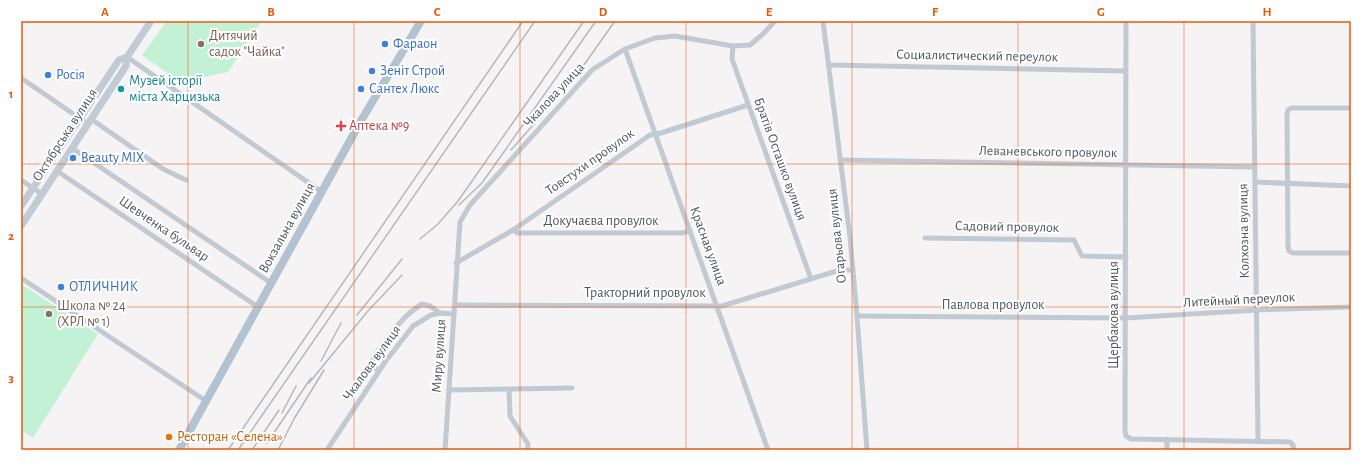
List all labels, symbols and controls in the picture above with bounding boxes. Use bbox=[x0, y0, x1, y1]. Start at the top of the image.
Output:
text: A bbox=[101, 6, 109, 19]
text: B bbox=[267, 6, 275, 19]
text: C bbox=[434, 6, 441, 19]
text: D bbox=[599, 6, 608, 19]
text: E bbox=[766, 6, 773, 19]
text: F bbox=[932, 6, 939, 19]
text: G bbox=[1097, 6, 1105, 19]
text: H bbox=[1262, 6, 1272, 19]
place label: Дитячий садок "Чайка" bbox=[209, 29, 285, 59]
place label: Фараон bbox=[393, 37, 437, 51]
marker: Дитячий садок "Чайка" bbox=[196, 39, 206, 49]
marker: Фараон bbox=[380, 39, 390, 49]
street label: Социалистический переулок bbox=[896, 48, 1059, 64]
street label: Чкалова улица bbox=[521, 60, 588, 130]
place label: Зеніт Строй bbox=[380, 64, 445, 78]
marker: Зеніт Строй bbox=[367, 66, 377, 76]
place label: Росія bbox=[56, 68, 85, 82]
marker: Росія bbox=[43, 70, 53, 80]
place label: Музей історії міста Харцизька bbox=[129, 74, 221, 104]
place label: Сантех Люкс bbox=[369, 82, 440, 96]
marker: Музей історії міста Харцизька bbox=[116, 84, 126, 94]
marker: Сантех Люкс bbox=[356, 84, 366, 94]
street label: Октябрська вулиця bbox=[30, 86, 100, 184]
text: 1 bbox=[9, 88, 13, 101]
street label: Братів Осташко вулиця bbox=[751, 96, 809, 222]
place label: Аптека №9 bbox=[349, 119, 409, 133]
marker: Аптека №9 bbox=[336, 121, 346, 131]
street label: Товстухи провулок bbox=[543, 126, 637, 198]
street label: Леваневського провулок bbox=[979, 144, 1118, 160]
place label: Beauty MIX bbox=[81, 151, 144, 165]
marker: Beauty MIX bbox=[68, 153, 78, 163]
street label: Вокзальна вулиця bbox=[256, 180, 318, 276]
street label: Колхозна вулиця bbox=[1236, 183, 1252, 279]
street label: Огарьова вулиця bbox=[825, 188, 849, 284]
street label: Шевченка бульвар bbox=[116, 194, 212, 264]
street label: Красная улица bbox=[687, 205, 729, 288]
street label: Докучаєва провулок bbox=[544, 214, 659, 228]
street label: Садовий провулок bbox=[955, 219, 1060, 235]
text: 2 bbox=[8, 230, 14, 243]
street label: Щербакова вулиця bbox=[1107, 261, 1121, 369]
place label: ОТЛИЧНИК bbox=[69, 280, 138, 294]
marker: ОТЛИЧНИК bbox=[56, 282, 66, 292]
street label: Тракторний провулок bbox=[584, 286, 706, 300]
street label: Литейный переулок bbox=[1183, 290, 1296, 310]
street label: Павлова провулок bbox=[942, 298, 1045, 312]
place label: Школа № 24 (ХРЛ № 1) bbox=[57, 299, 126, 329]
marker: Школа № 24 (ХРЛ № 1) bbox=[44, 309, 54, 319]
street label: Миру вулиця bbox=[429, 319, 449, 393]
street label: Чкалова вулиця bbox=[340, 323, 404, 403]
text: 3 bbox=[8, 372, 14, 385]
place label: Ресторан «Селена» bbox=[177, 430, 283, 444]
marker: Ресторан «Селена» bbox=[164, 432, 174, 442]

